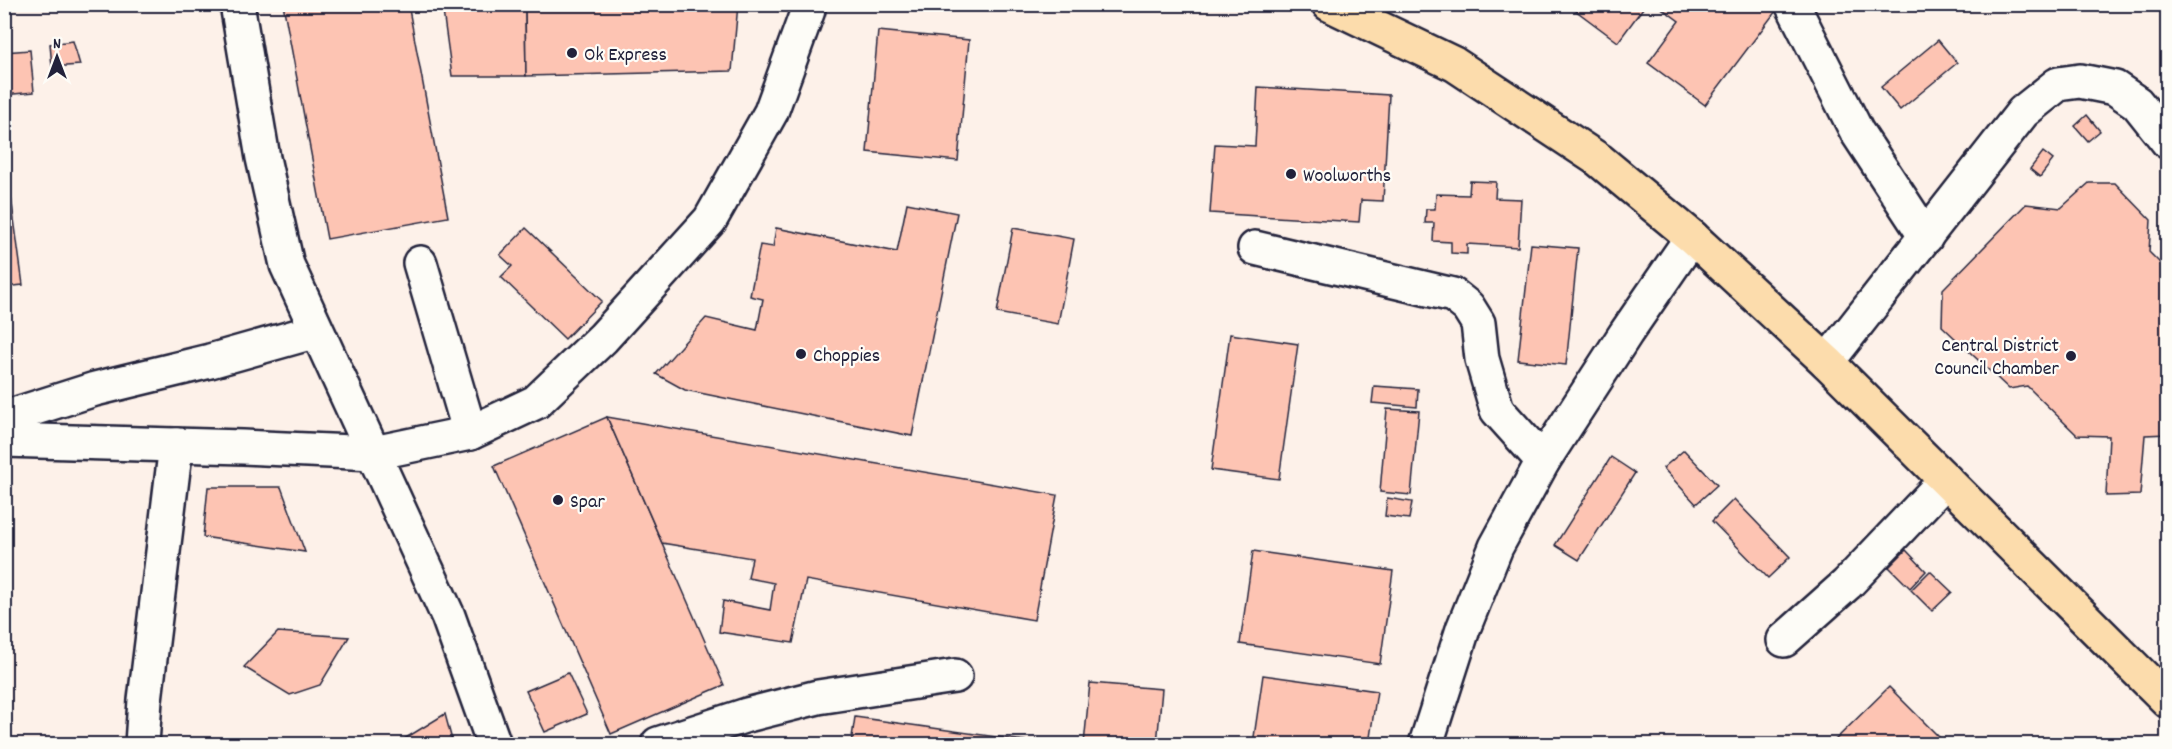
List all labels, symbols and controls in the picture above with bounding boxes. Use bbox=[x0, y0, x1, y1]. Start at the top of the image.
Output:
north arrow bbox=[27, 27, 87, 87]
text: N bbox=[53, 33, 61, 56]
place label: Ok Express bbox=[584, 42, 667, 70]
marker: Ok Express bbox=[565, 46, 579, 60]
place label: Woolworths bbox=[1303, 163, 1391, 191]
marker: Woolworths bbox=[1284, 167, 1298, 181]
place label: Central District Council Chamber bbox=[1934, 333, 2060, 384]
place label: Choppies bbox=[813, 343, 880, 371]
marker: Choppies bbox=[794, 347, 808, 361]
marker: Central District Council Chamber bbox=[2064, 349, 2078, 363]
place label: Spar bbox=[570, 489, 605, 517]
marker: Spar bbox=[551, 493, 565, 507]

